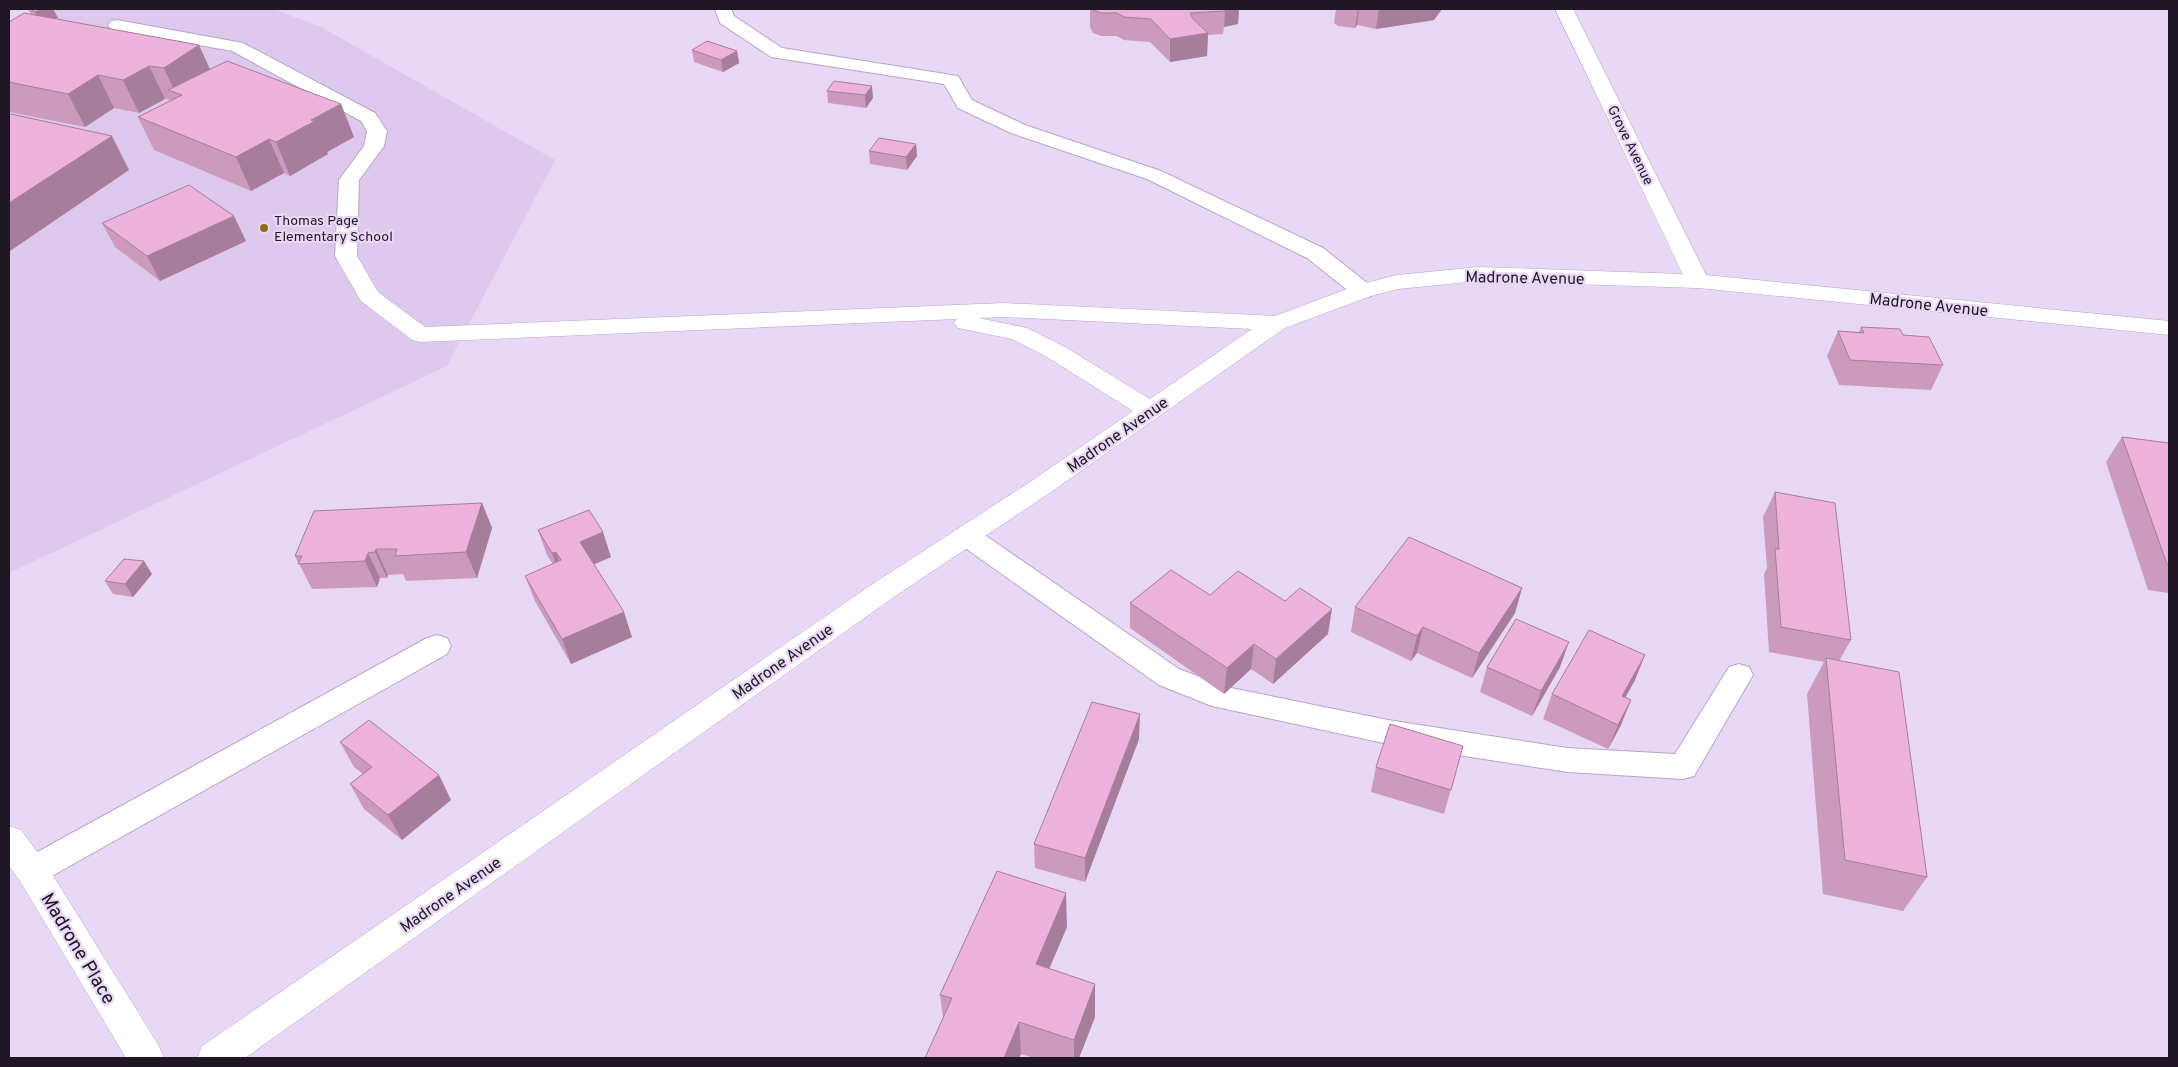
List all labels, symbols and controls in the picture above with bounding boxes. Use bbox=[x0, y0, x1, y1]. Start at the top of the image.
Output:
street label: Grove Avenue bbox=[1603, 103, 1656, 188]
place label: Thomas Page Elementary School bbox=[274, 213, 393, 246]
marker: Thomas Page Elementary School bbox=[258, 222, 270, 234]
street label: Madrone Avenue bbox=[1465, 268, 1585, 290]
street label: Madrone Avenue bbox=[1868, 290, 1989, 322]
street label: Madrone Avenue bbox=[1064, 393, 1173, 478]
street label: Madrone Avenue bbox=[729, 620, 838, 705]
street label: Madrone Avenue bbox=[397, 853, 506, 938]
street label: Madrone Place bbox=[35, 889, 120, 1009]

